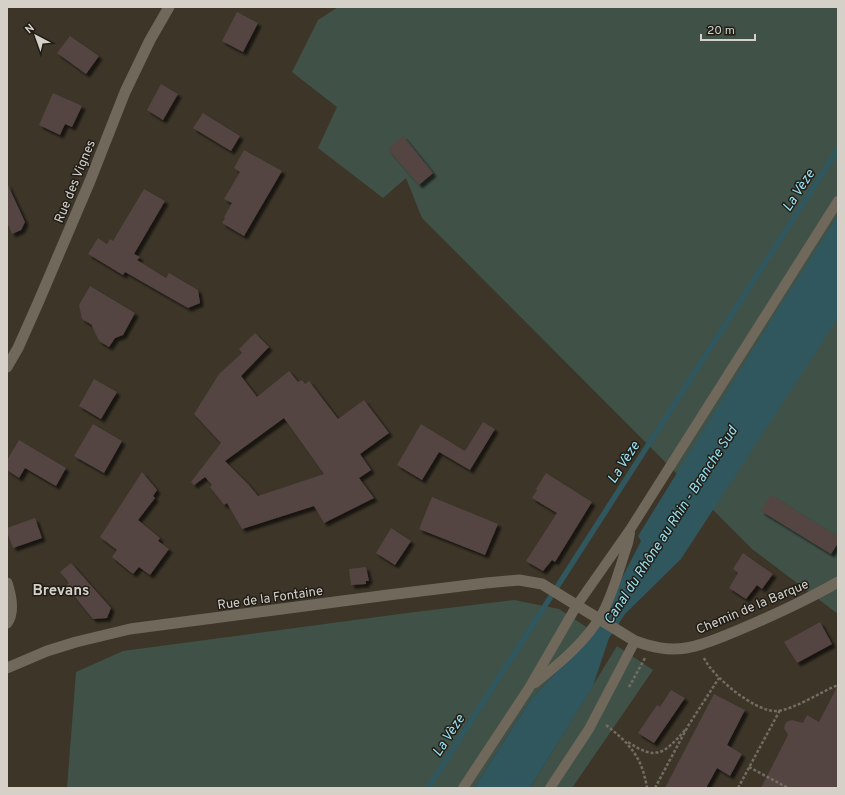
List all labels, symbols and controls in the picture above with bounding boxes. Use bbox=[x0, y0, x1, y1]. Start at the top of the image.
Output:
north arrow bbox=[16, 16, 56, 56]
scale bar bbox=[701, 16, 755, 42]
text: N bbox=[23, 21, 38, 37]
text: 20 m bbox=[707, 23, 735, 39]
street label: Rue des Vignes bbox=[52, 138, 100, 226]
water label: La Vèze bbox=[779, 166, 819, 215]
water label: Canal du Rhône au Rhin - Branche Sud bbox=[601, 423, 742, 628]
water label: La Vèze bbox=[604, 438, 644, 487]
street label: Chemin de la Barque bbox=[694, 577, 811, 639]
district label: Brevans bbox=[32, 582, 90, 601]
street label: Rue de la Fontaine bbox=[216, 584, 324, 614]
water label: La Vèze bbox=[429, 711, 469, 760]

